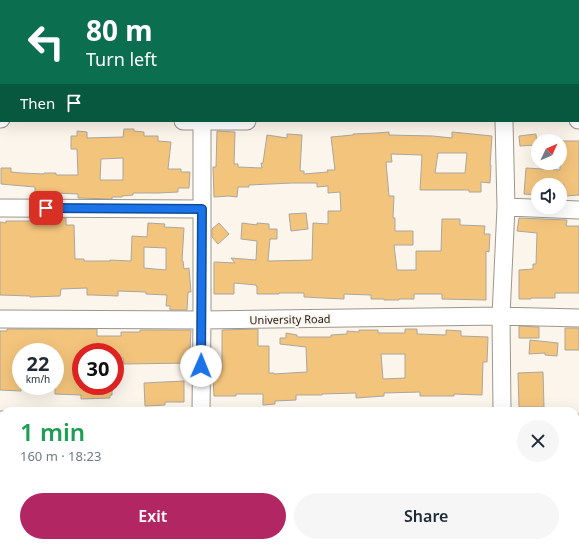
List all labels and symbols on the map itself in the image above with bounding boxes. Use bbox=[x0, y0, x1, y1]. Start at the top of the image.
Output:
north arrow bbox=[531, 134, 567, 170]
pin bbox=[29, 191, 63, 225]
street label: University Road bbox=[249, 311, 331, 327]
speed limit sign: 30 bbox=[72, 343, 124, 395]
position arrow bbox=[180, 345, 222, 387]

